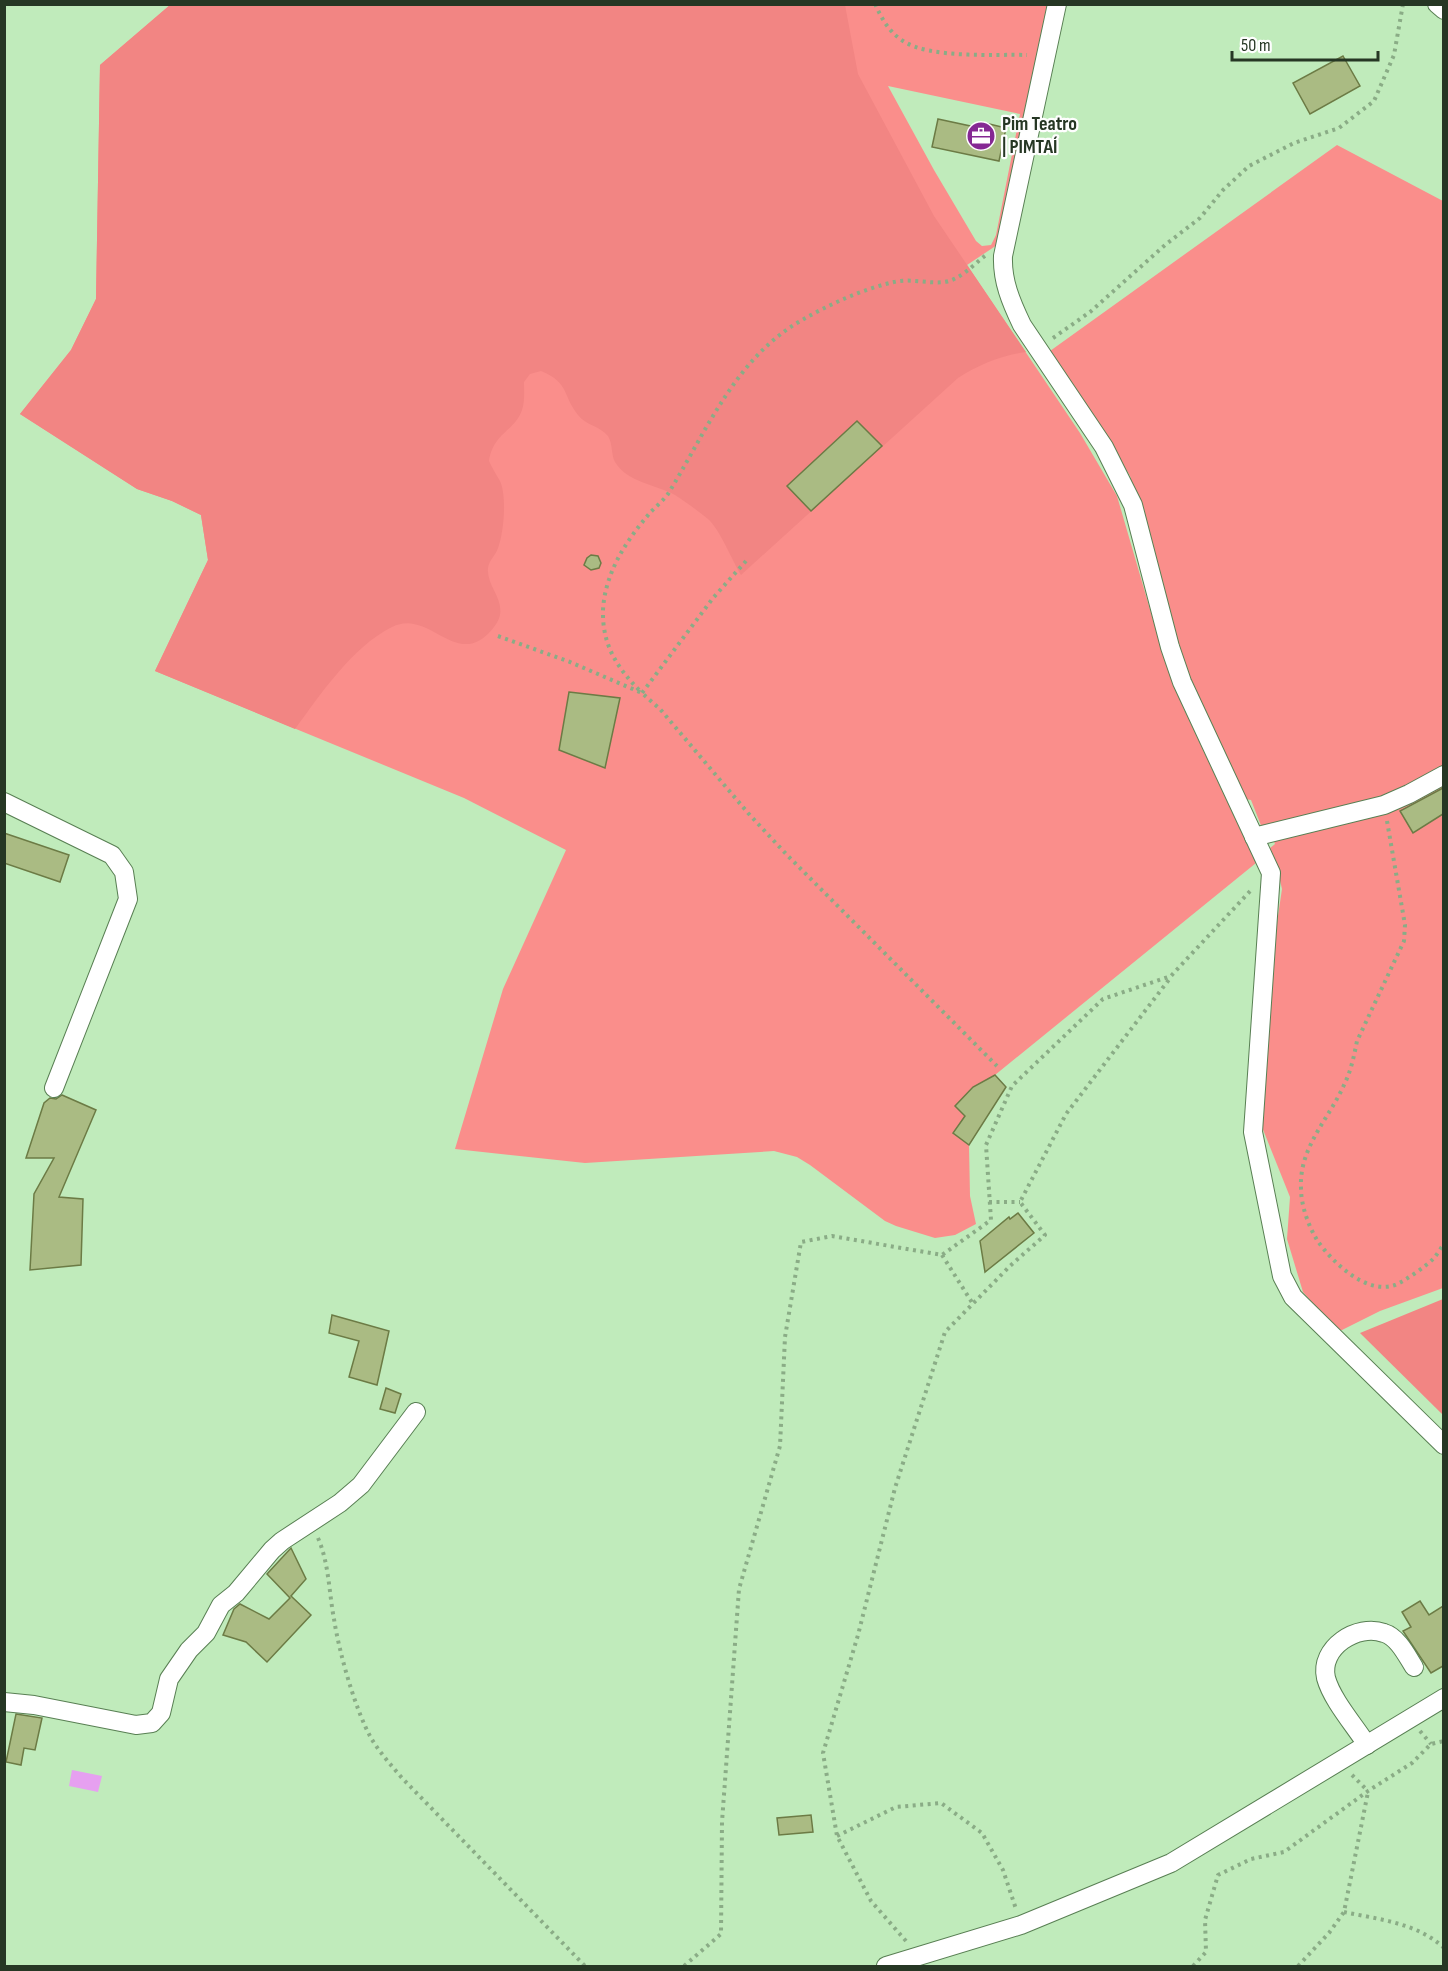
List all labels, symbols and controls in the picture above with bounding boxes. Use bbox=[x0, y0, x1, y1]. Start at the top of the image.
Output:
scale bar bbox=[1232, 24, 1378, 62]
text: 50 m bbox=[1241, 35, 1271, 56]
place label: Pim Teatro | PIMTAÍ bbox=[1002, 112, 1077, 159]
office icon: Pim Teatro | PIMTAÍ bbox=[965, 120, 997, 152]

